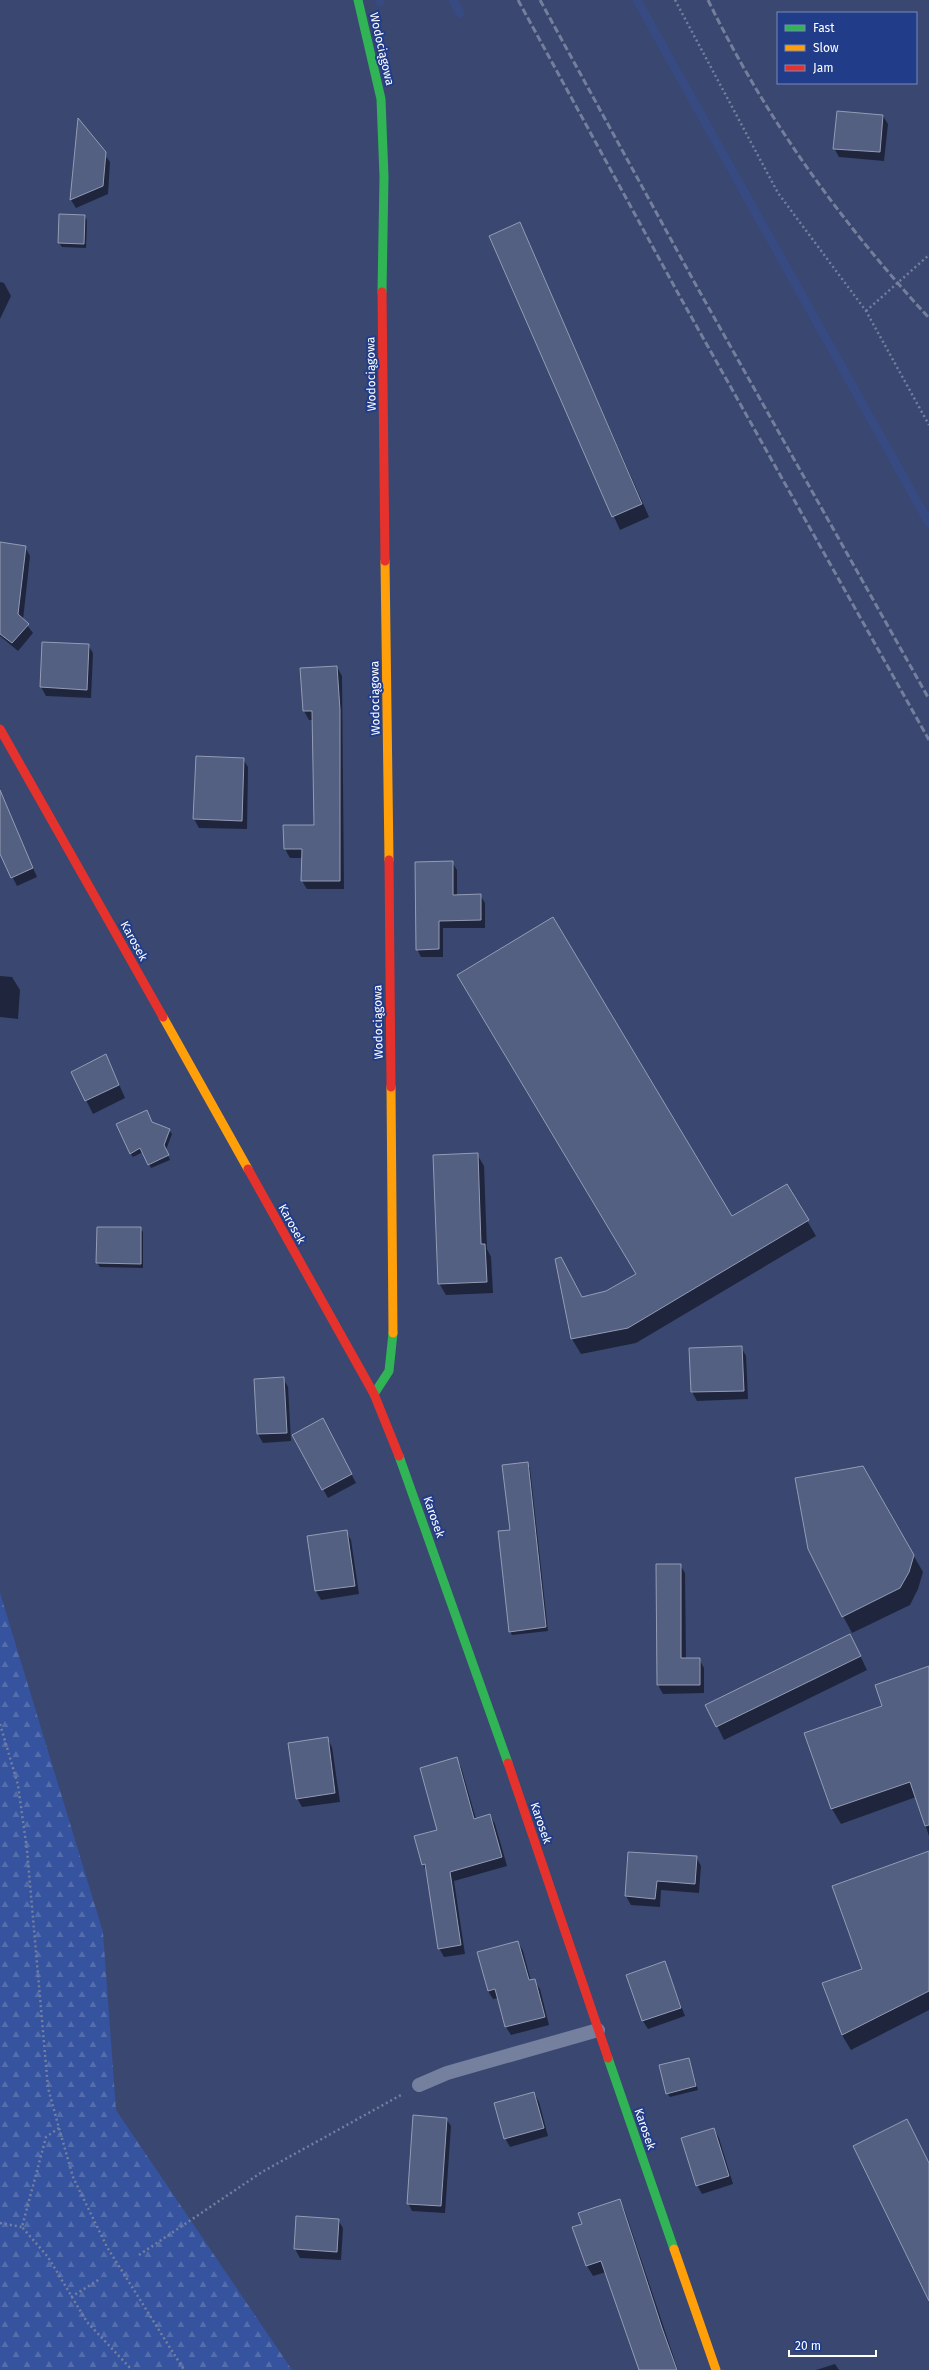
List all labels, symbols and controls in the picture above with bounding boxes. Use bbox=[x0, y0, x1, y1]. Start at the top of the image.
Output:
street label: Wodociągowa bbox=[367, 11, 397, 87]
legend bbox=[777, 12, 917, 84]
text: Fast bbox=[813, 21, 835, 35]
text: Slow bbox=[813, 41, 839, 55]
text: Jam bbox=[813, 61, 833, 75]
street label: Wodociągowa bbox=[363, 337, 379, 411]
street label: Wodociągowa bbox=[367, 661, 383, 735]
street label: Karosek bbox=[117, 919, 151, 964]
street label: Wodociągowa bbox=[370, 985, 386, 1059]
street label: Karosek bbox=[275, 1202, 309, 1247]
street label: Karosek bbox=[420, 1494, 448, 1540]
street label: Karosek bbox=[527, 1800, 555, 1846]
street label: Karosek bbox=[631, 2106, 659, 2152]
scale bar bbox=[789, 2332, 876, 2358]
text: 20 m bbox=[795, 2339, 821, 2353]

